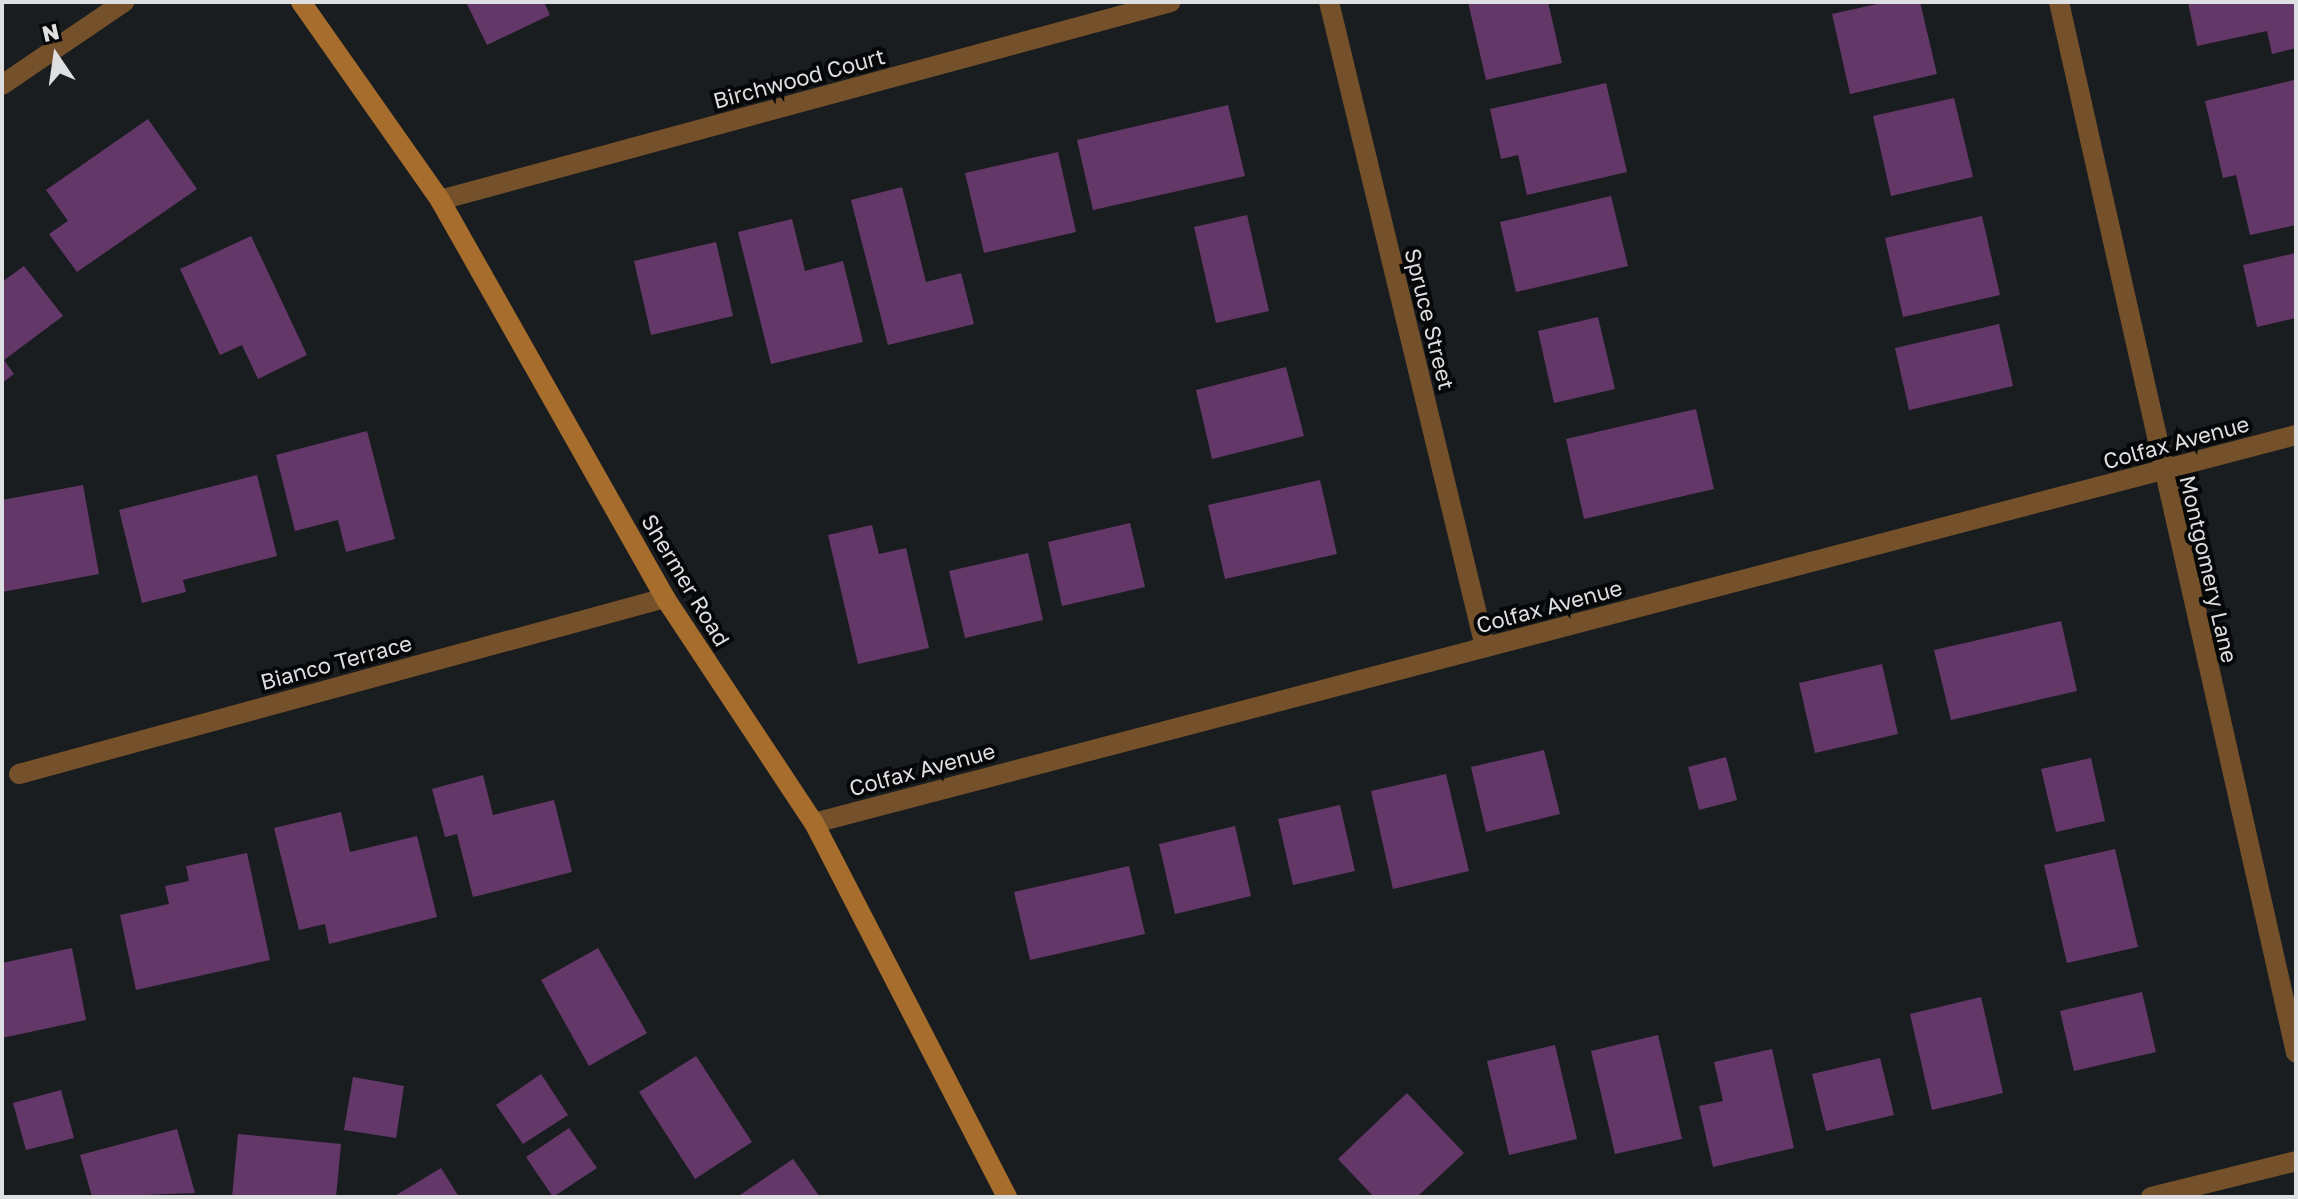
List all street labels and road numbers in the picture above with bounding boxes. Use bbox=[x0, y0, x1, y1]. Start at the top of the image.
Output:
street label: Birchwood Court bbox=[710, 42, 888, 114]
street label: Spruce Street bbox=[1400, 246, 1460, 392]
street label: Colfax Avenue bbox=[2100, 410, 2252, 474]
street label: Montgomery Lane bbox=[2175, 473, 2243, 665]
street label: Shermer Road bbox=[636, 509, 736, 651]
street label: Colfax Avenue bbox=[1473, 574, 1625, 638]
street label: Bianco Terrace bbox=[257, 629, 415, 695]
street label: Colfax Avenue bbox=[846, 737, 998, 801]

